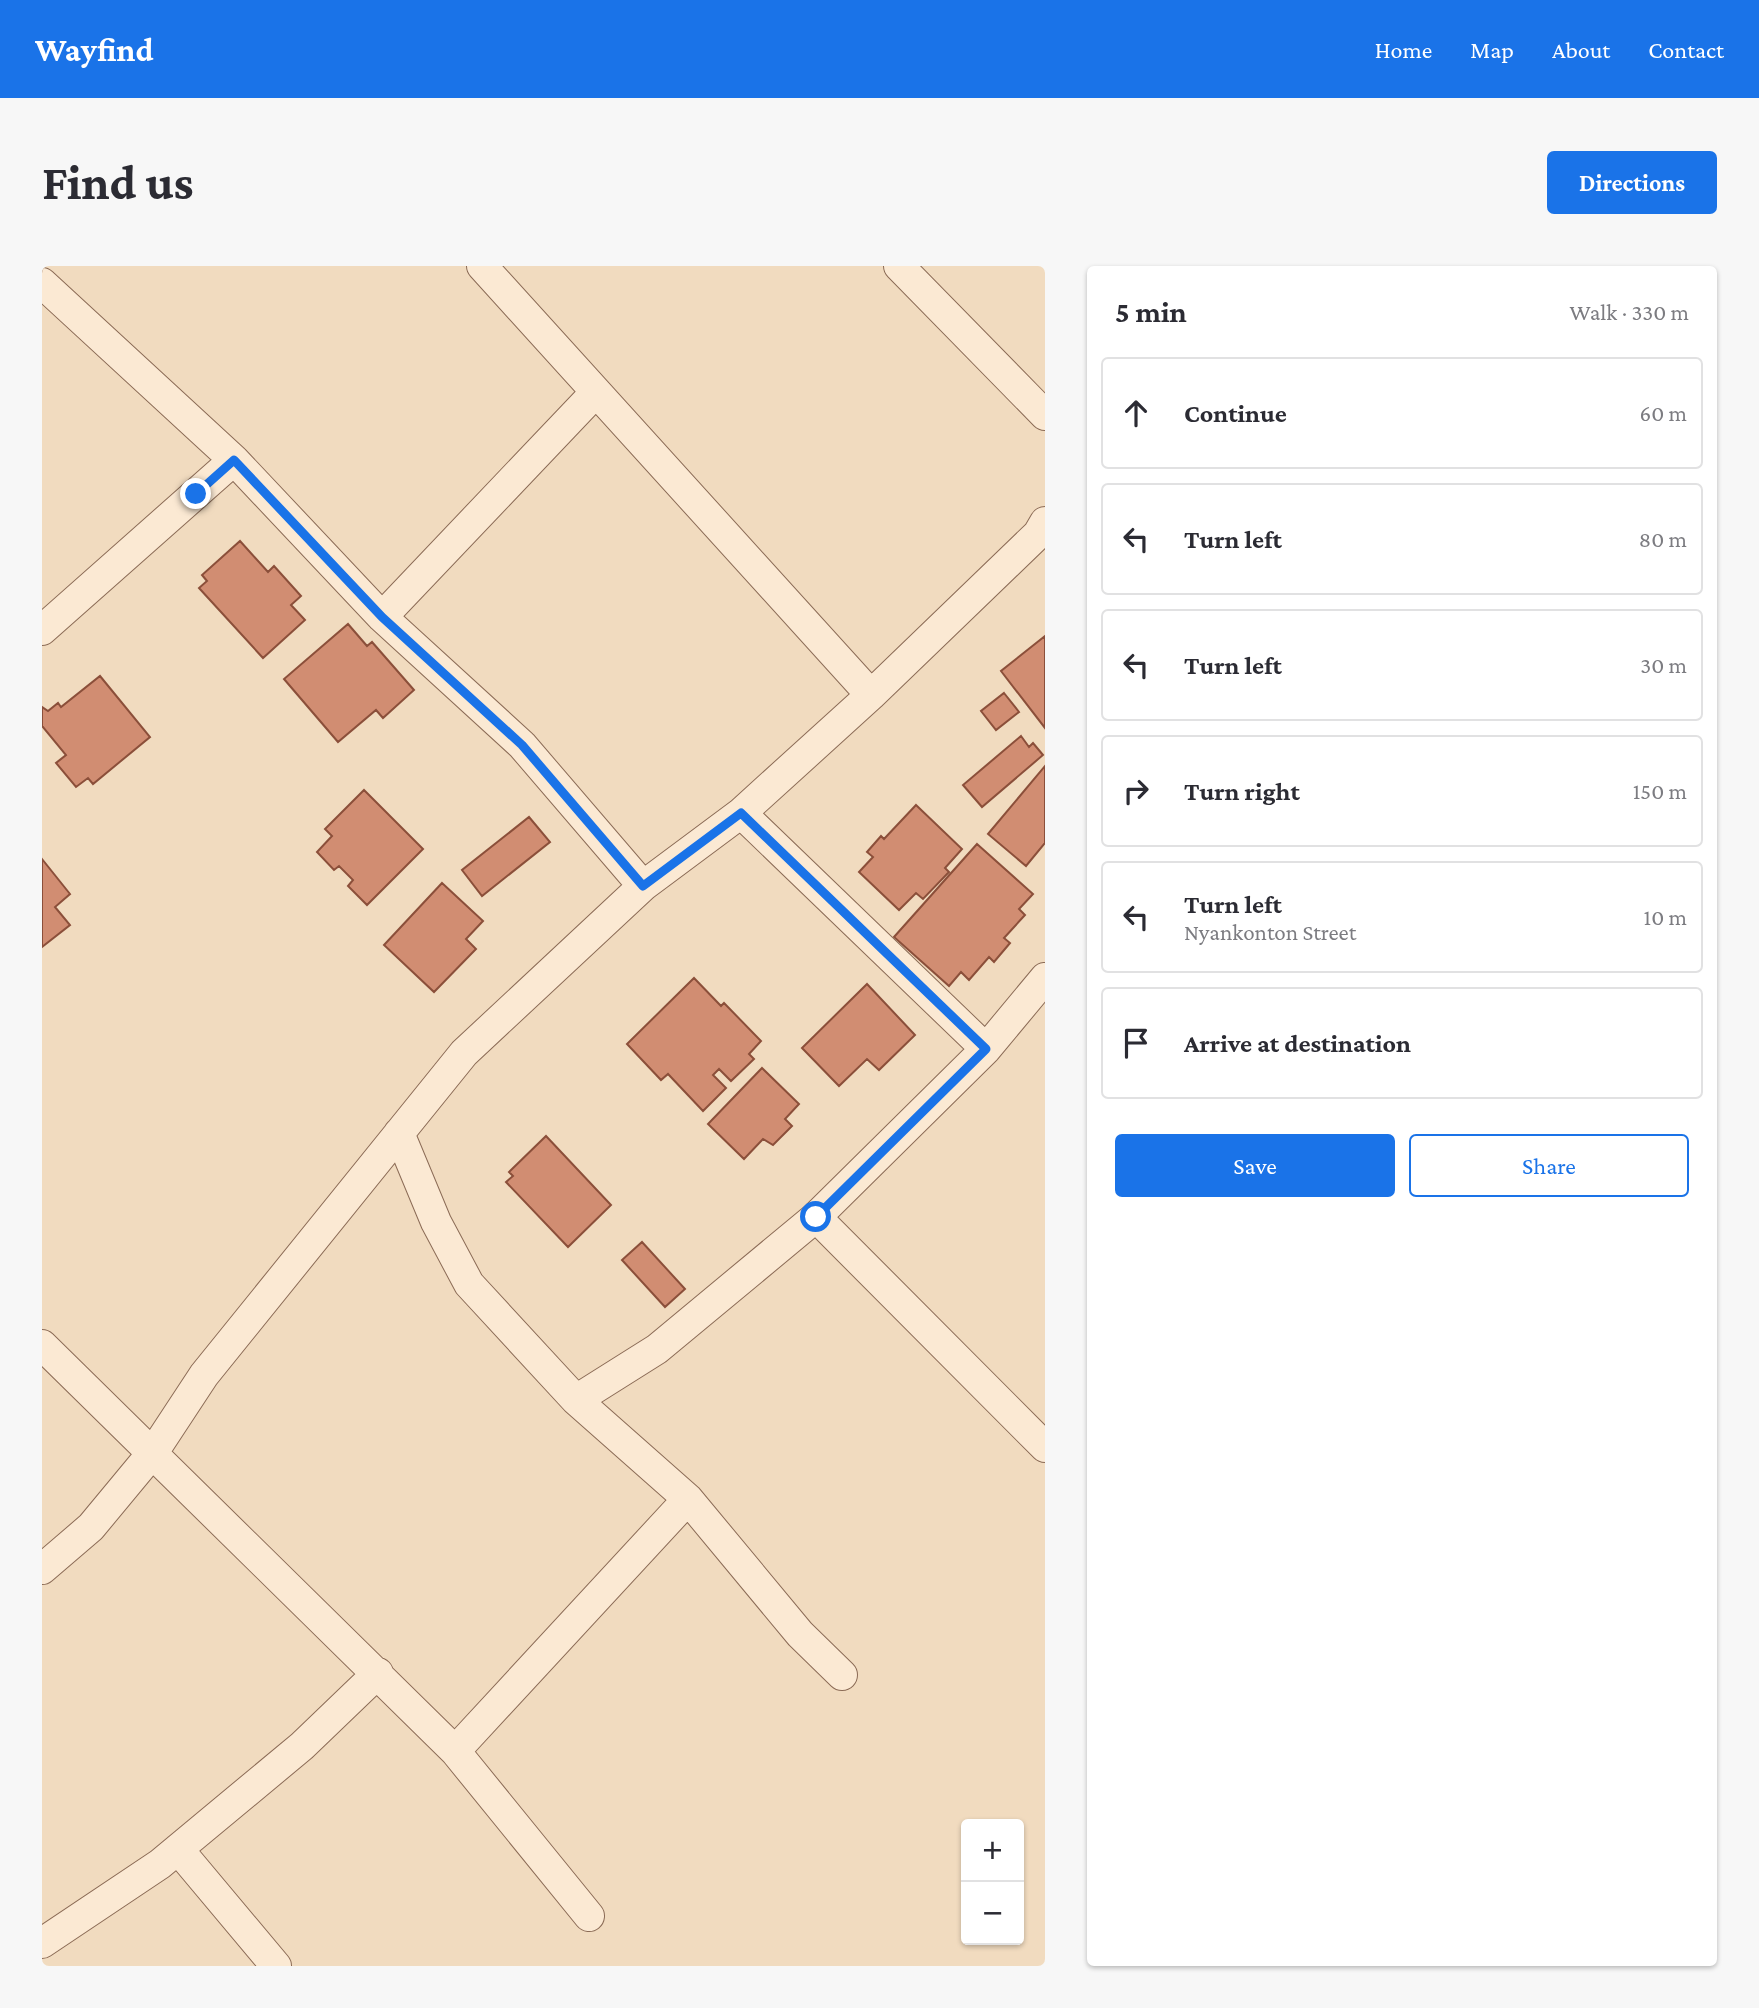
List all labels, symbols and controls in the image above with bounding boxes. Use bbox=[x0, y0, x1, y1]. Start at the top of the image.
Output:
text: Wayfind bbox=[35, 31, 153, 68]
text: Home bbox=[1375, 36, 1432, 63]
text: Map bbox=[1470, 36, 1514, 63]
text: About bbox=[1552, 36, 1610, 63]
text: Contact bbox=[1648, 36, 1724, 63]
button: Directions bbox=[1547, 151, 1717, 214]
text: Find us bbox=[42, 155, 194, 210]
text: 5 min bbox=[1115, 295, 1187, 328]
text: Walk · 330 m bbox=[1570, 299, 1689, 325]
icon: ahead bbox=[1117, 394, 1155, 432]
text: Continue bbox=[1184, 399, 1287, 428]
text: 60 m bbox=[1640, 400, 1687, 426]
route end bbox=[180, 478, 211, 509]
icon: left bbox=[1117, 520, 1155, 558]
text: Turn left bbox=[1184, 525, 1282, 554]
text: 80 m bbox=[1639, 526, 1687, 552]
icon: left bbox=[1117, 646, 1155, 684]
text: Turn left bbox=[1184, 651, 1282, 680]
text: 30 m bbox=[1640, 652, 1687, 678]
icon: right bbox=[1117, 772, 1155, 810]
text: Turn right bbox=[1184, 777, 1300, 806]
text: 150 m bbox=[1633, 778, 1687, 804]
text: Turn left bbox=[1184, 890, 1282, 919]
icon: left bbox=[1117, 898, 1155, 936]
text: 10 m bbox=[1644, 904, 1687, 930]
text: Nyankonton Street bbox=[1184, 919, 1356, 945]
icon: arrive bbox=[1117, 1024, 1155, 1062]
text: Arrive at destination bbox=[1184, 1029, 1411, 1058]
button: Save bbox=[1115, 1134, 1395, 1197]
button: Share bbox=[1409, 1134, 1689, 1197]
route start bbox=[800, 1201, 831, 1232]
map controls bbox=[961, 1819, 1024, 1945]
button: + bbox=[961, 1819, 1024, 1882]
button: − bbox=[961, 1882, 1024, 1945]

